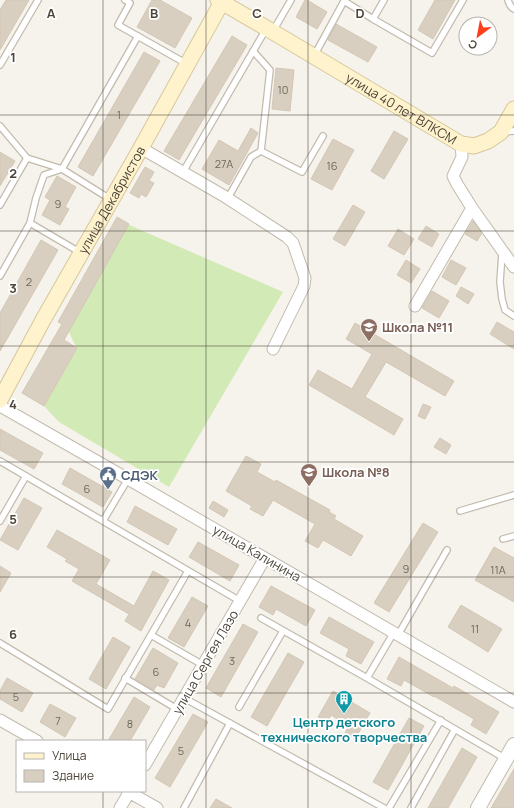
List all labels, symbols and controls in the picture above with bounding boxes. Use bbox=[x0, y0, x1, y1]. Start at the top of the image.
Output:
text: A bbox=[47, 4, 56, 22]
text: B bbox=[150, 4, 158, 22]
text: C bbox=[252, 4, 262, 22]
text: D bbox=[355, 4, 365, 22]
north arrow bbox=[458, 16, 498, 56]
text: С bbox=[465, 36, 480, 53]
text: 1 bbox=[10, 48, 16, 66]
street label: улица 40 лет ВЛКСМ bbox=[342, 68, 460, 149]
house number: 10 bbox=[277, 82, 289, 97]
house number: 1 bbox=[117, 107, 121, 122]
street label: улица Декабристов bbox=[74, 143, 149, 257]
house number: 27А bbox=[215, 156, 233, 171]
house number: 16 bbox=[326, 158, 338, 173]
text: 2 bbox=[9, 164, 17, 182]
house number: 9 bbox=[55, 196, 62, 211]
house number: 2 bbox=[26, 274, 32, 289]
text: 3 bbox=[9, 279, 17, 297]
school or university icon: Школа №11 bbox=[359, 317, 379, 342]
place label: Школа №11 bbox=[382, 318, 453, 336]
text: 4 bbox=[9, 395, 17, 413]
school or university icon: Школа №8 bbox=[299, 462, 319, 487]
place label: Школа №8 bbox=[322, 463, 390, 481]
public building icon: СДЭК bbox=[98, 465, 118, 490]
place label: СДЭК bbox=[121, 466, 158, 484]
house number: 6 bbox=[84, 481, 91, 496]
text: 5 bbox=[9, 510, 17, 528]
street label: улица Калинина bbox=[210, 520, 304, 586]
house number: 9 bbox=[403, 561, 410, 576]
house number: 11А bbox=[490, 562, 506, 577]
street label: улица Сергея Лазо bbox=[168, 606, 242, 718]
house number: 4 bbox=[185, 615, 191, 630]
house number: 11 bbox=[471, 621, 479, 636]
text: 6 bbox=[9, 625, 17, 643]
house number: 3 bbox=[229, 653, 235, 668]
house number: 6 bbox=[153, 664, 160, 679]
house number: 5 bbox=[13, 689, 19, 704]
building icon: Центр детского технического творчества bbox=[334, 689, 354, 714]
house number: 7 bbox=[55, 713, 61, 728]
place label: Центр детского технического творчества bbox=[261, 713, 427, 746]
house number: 8 bbox=[127, 716, 133, 731]
legend bbox=[16, 740, 146, 792]
house number: 5 bbox=[178, 743, 184, 758]
text: Улица bbox=[52, 747, 86, 764]
text: Здание bbox=[52, 767, 94, 784]

